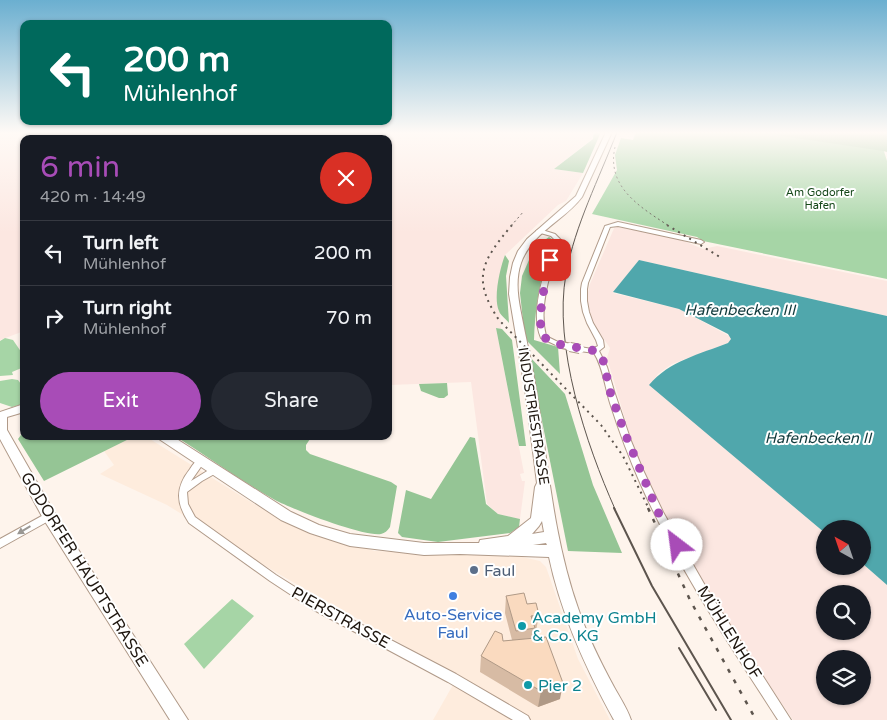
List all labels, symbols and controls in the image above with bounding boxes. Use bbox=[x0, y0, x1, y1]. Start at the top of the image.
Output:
text: 200 m bbox=[123, 39, 230, 81]
icon: left bbox=[40, 40, 105, 105]
text: Mühlenhof bbox=[123, 81, 237, 107]
text: 6 min bbox=[40, 149, 120, 186]
button: close bbox=[320, 152, 372, 204]
park label: Am Godorfer Hafen bbox=[786, 186, 855, 212]
text: 420 m · 14:49 bbox=[40, 187, 146, 207]
text: Turn left bbox=[83, 232, 159, 254]
icon: left bbox=[40, 239, 68, 267]
pin bbox=[529, 239, 571, 281]
text: 200 m bbox=[314, 242, 372, 264]
icon: arrive bbox=[536, 246, 564, 274]
text: Mühlenhof bbox=[83, 254, 166, 274]
text: Turn right bbox=[83, 297, 171, 319]
water label: Hafenbecken III bbox=[685, 301, 797, 319]
icon: right bbox=[40, 304, 68, 332]
text: 70 m bbox=[326, 307, 372, 329]
text: Mühlenhof bbox=[83, 319, 166, 339]
street label: INDUSTRIESTRASSE bbox=[514, 346, 553, 486]
button: Exit bbox=[40, 372, 201, 430]
button: Share bbox=[211, 372, 372, 430]
water label: Hafenbecken II bbox=[765, 429, 873, 447]
street label: GODORFER HAUPTSTRASSE bbox=[16, 469, 152, 670]
position arrow bbox=[650, 518, 702, 570]
north arrow bbox=[816, 520, 871, 575]
map controls bbox=[816, 520, 871, 705]
one-way arrow bbox=[18, 525, 31, 534]
place label: Faul bbox=[484, 561, 515, 581]
marker: Faul bbox=[468, 564, 480, 576]
street label: MÜHLENHOF bbox=[692, 582, 766, 683]
street label: PIERSTRASSE bbox=[288, 583, 393, 653]
button: search bbox=[816, 585, 871, 640]
marker: Auto-Service Faul bbox=[447, 590, 459, 602]
place label: Auto-Service Faul bbox=[404, 605, 502, 643]
place label: Academy GmbH & Co. KG bbox=[532, 608, 656, 646]
marker: Academy GmbH & Co. KG bbox=[516, 620, 528, 632]
button: layers bbox=[816, 650, 871, 705]
place label: Pier 2 bbox=[538, 676, 582, 696]
marker: Pier 2 bbox=[522, 679, 534, 691]

